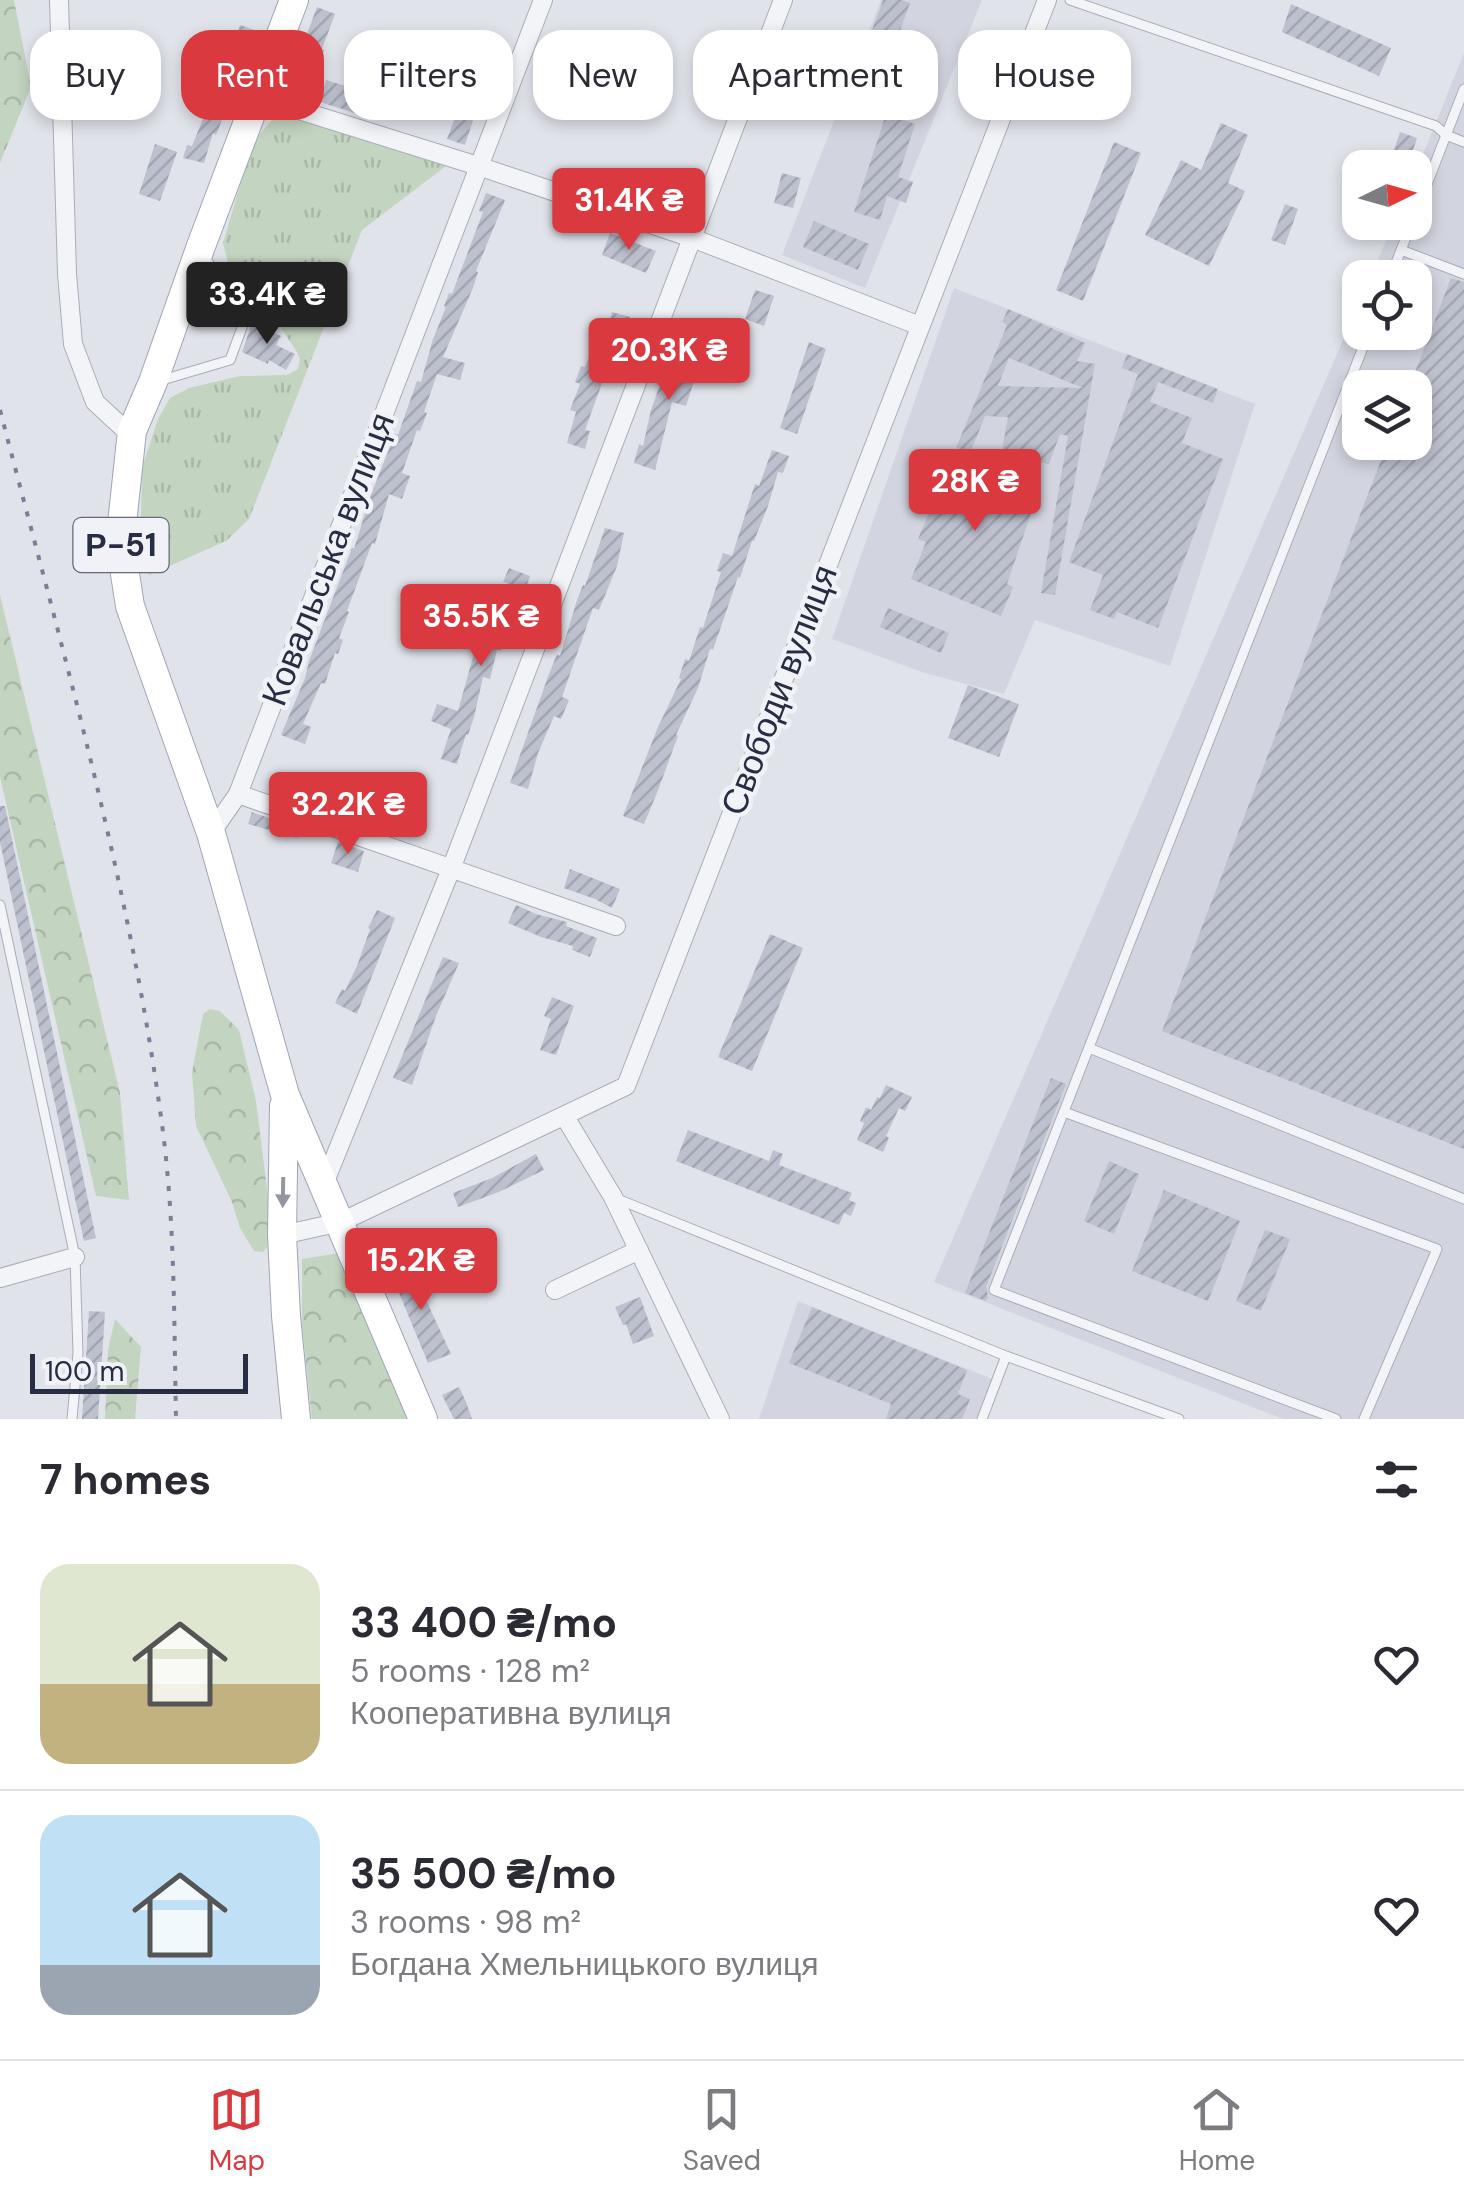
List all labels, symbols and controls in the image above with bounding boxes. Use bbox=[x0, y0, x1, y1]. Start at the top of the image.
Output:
chip: Buy bbox=[30, 30, 161, 120]
chip: Rent bbox=[181, 30, 324, 120]
chip: Filters bbox=[344, 30, 513, 120]
chip: New bbox=[533, 30, 673, 120]
chip: Apartment bbox=[693, 30, 938, 120]
chip: House bbox=[958, 30, 1131, 120]
north arrow bbox=[1342, 150, 1432, 240]
map controls bbox=[1342, 150, 1432, 460]
pin: 31.4K ₴ bbox=[537, 168, 721, 253]
text: 31.4K ₴ bbox=[574, 179, 684, 221]
button: locate bbox=[1342, 260, 1432, 350]
pin: 33.4K ₴ bbox=[175, 262, 359, 347]
text: 33.4K ₴ bbox=[208, 273, 326, 315]
pin: 20.3K ₴ bbox=[577, 318, 761, 403]
text: 20.3K ₴ bbox=[611, 329, 727, 371]
button: layers bbox=[1342, 370, 1432, 460]
street label: Ковальська вулиця bbox=[251, 406, 405, 712]
pin: 28K ₴ bbox=[905, 449, 1045, 534]
text: 28K ₴ bbox=[931, 460, 1019, 502]
road number: Р-51 bbox=[74, 518, 168, 572]
street label: Свободи вулиця bbox=[710, 558, 848, 822]
pin: 35.5K ₴ bbox=[389, 584, 573, 669]
text: 35.5K ₴ bbox=[423, 595, 539, 637]
pin: 32.2K ₴ bbox=[256, 772, 440, 857]
text: 32.2K ₴ bbox=[291, 783, 405, 825]
one-way arrow bbox=[275, 1177, 291, 1209]
pin: 15.2K ₴ bbox=[329, 1228, 513, 1313]
text: 15.2K ₴ bbox=[367, 1239, 475, 1281]
scale bar bbox=[30, 1349, 248, 1394]
text: 100 m bbox=[45, 1353, 124, 1390]
text: 7 homes bbox=[40, 1452, 211, 1507]
icon: filters bbox=[1369, 1452, 1424, 1507]
text: 33 400 ₴/mo bbox=[350, 1595, 617, 1650]
icon: home bbox=[120, 1604, 240, 1724]
icon: heart bbox=[1369, 1637, 1424, 1692]
text: 5 rooms · 128 m² bbox=[350, 1650, 590, 1692]
text: Кооперативна вулиця bbox=[350, 1692, 672, 1734]
text: 35 500 ₴/mo bbox=[350, 1846, 617, 1901]
icon: home bbox=[120, 1855, 240, 1975]
icon: heart bbox=[1369, 1888, 1424, 1943]
text: 3 rooms · 98 m² bbox=[350, 1901, 581, 1943]
text: Богдана Хмельницького вулиця bbox=[350, 1943, 819, 1985]
tab: Map bbox=[209, 2082, 265, 2179]
tab: Saved bbox=[683, 2082, 761, 2179]
tab: Home bbox=[1179, 2082, 1255, 2179]

